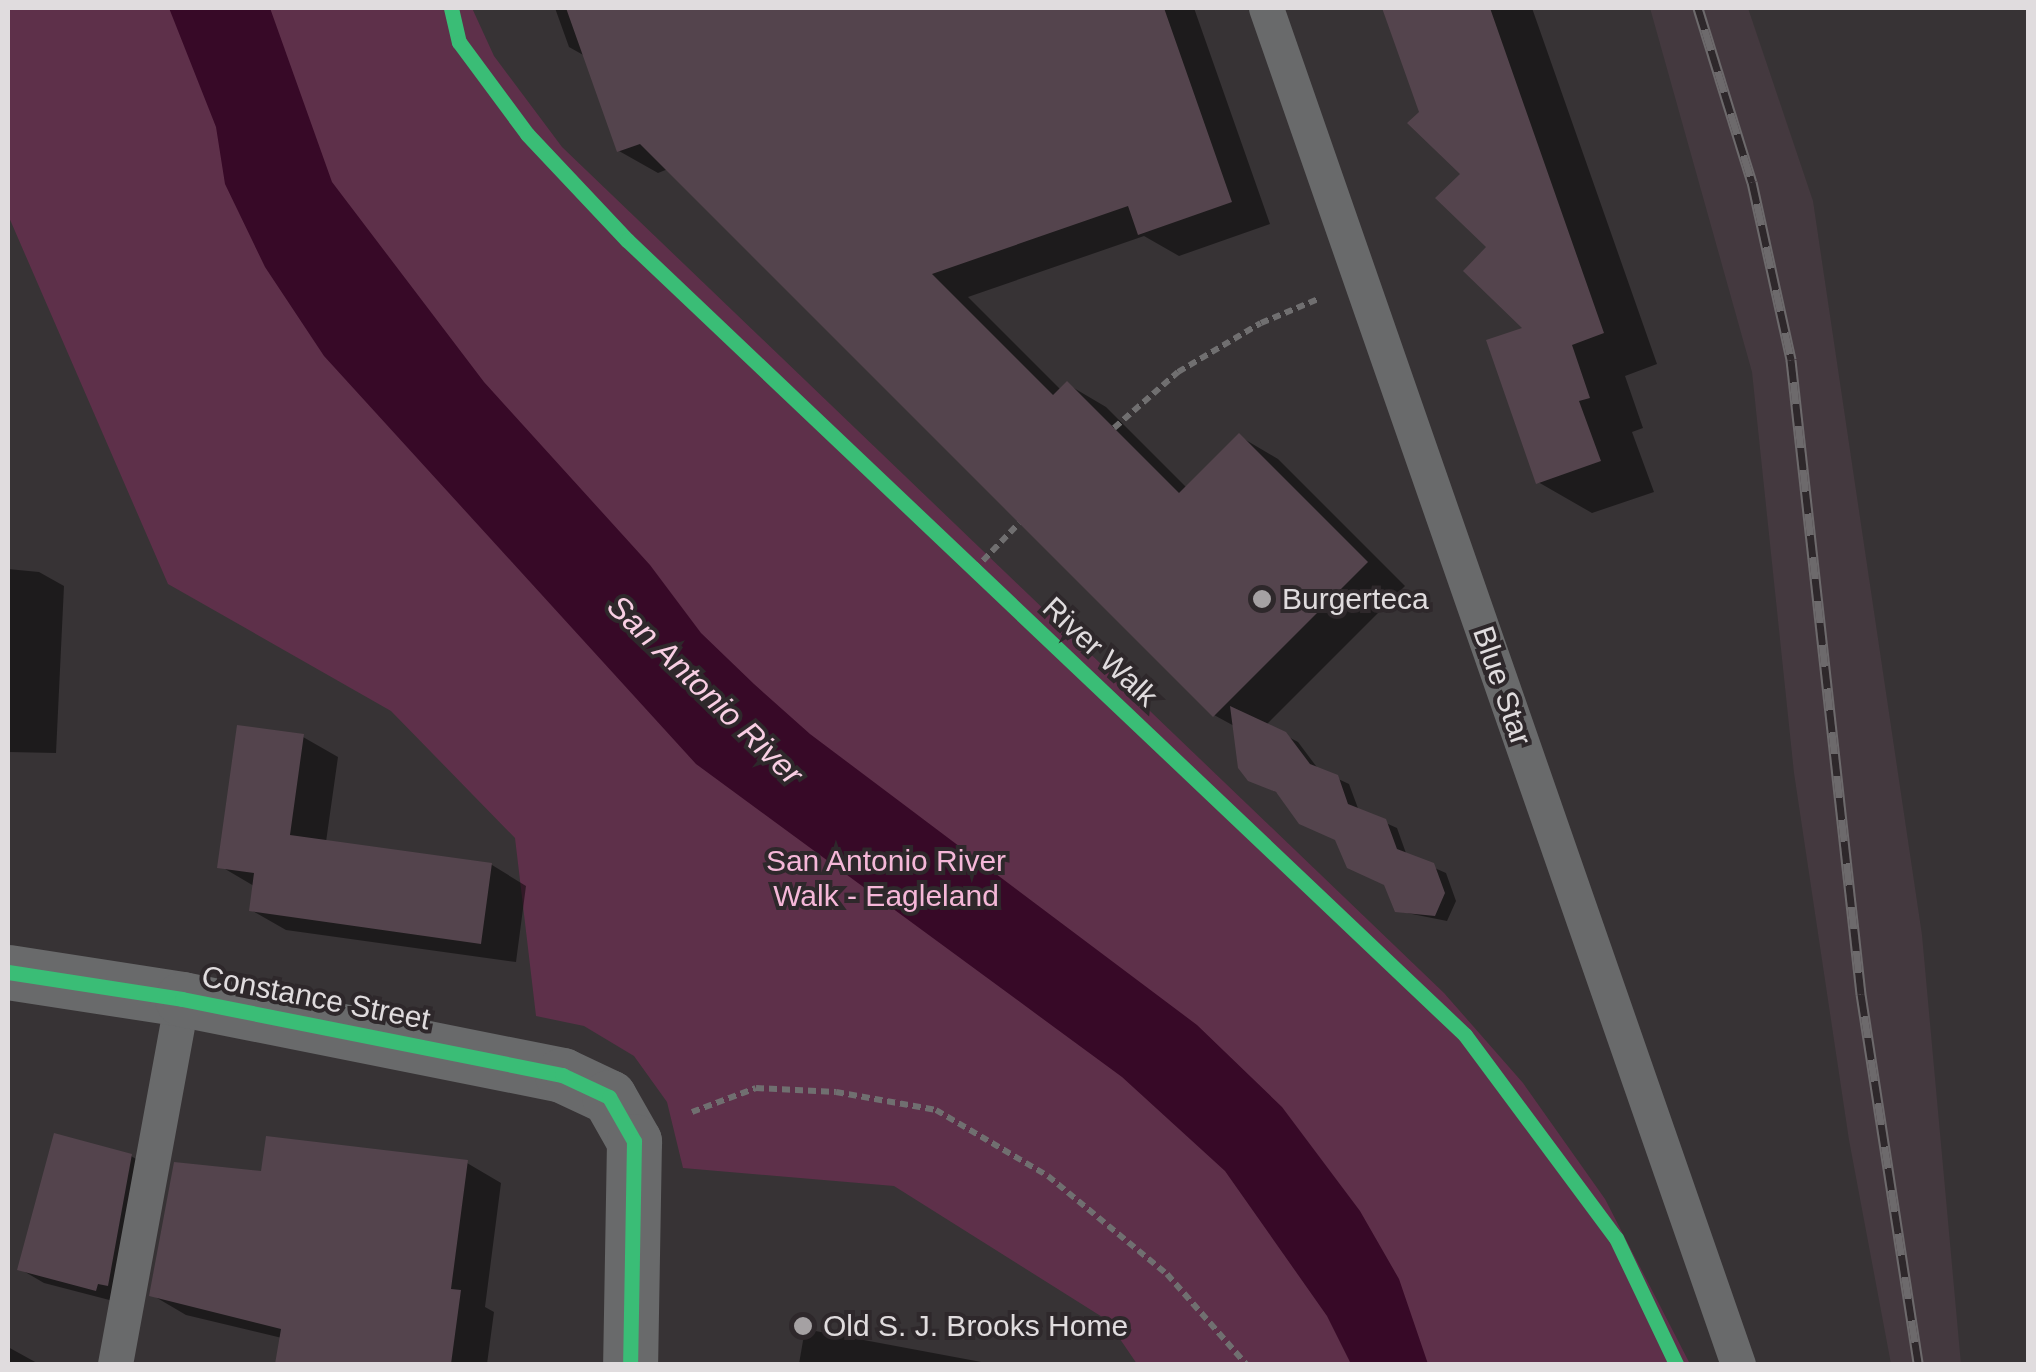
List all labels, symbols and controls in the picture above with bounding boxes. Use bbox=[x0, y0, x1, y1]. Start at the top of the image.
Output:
place label: Burgerteca bbox=[1282, 581, 1429, 617]
water label: San Antonio River bbox=[599, 587, 811, 793]
marker: Burgerteca bbox=[1251, 588, 1273, 610]
street label: River Walk bbox=[1035, 590, 1165, 714]
street label: Blue Star bbox=[1465, 622, 1539, 750]
park label: San Antonio River Walk - Eagleland bbox=[765, 843, 1007, 914]
street label: Constance Street bbox=[199, 958, 433, 1038]
place label: Old S. J. Brooks Home bbox=[823, 1308, 1128, 1344]
marker: Old S. J. Brooks Home bbox=[792, 1315, 814, 1337]

